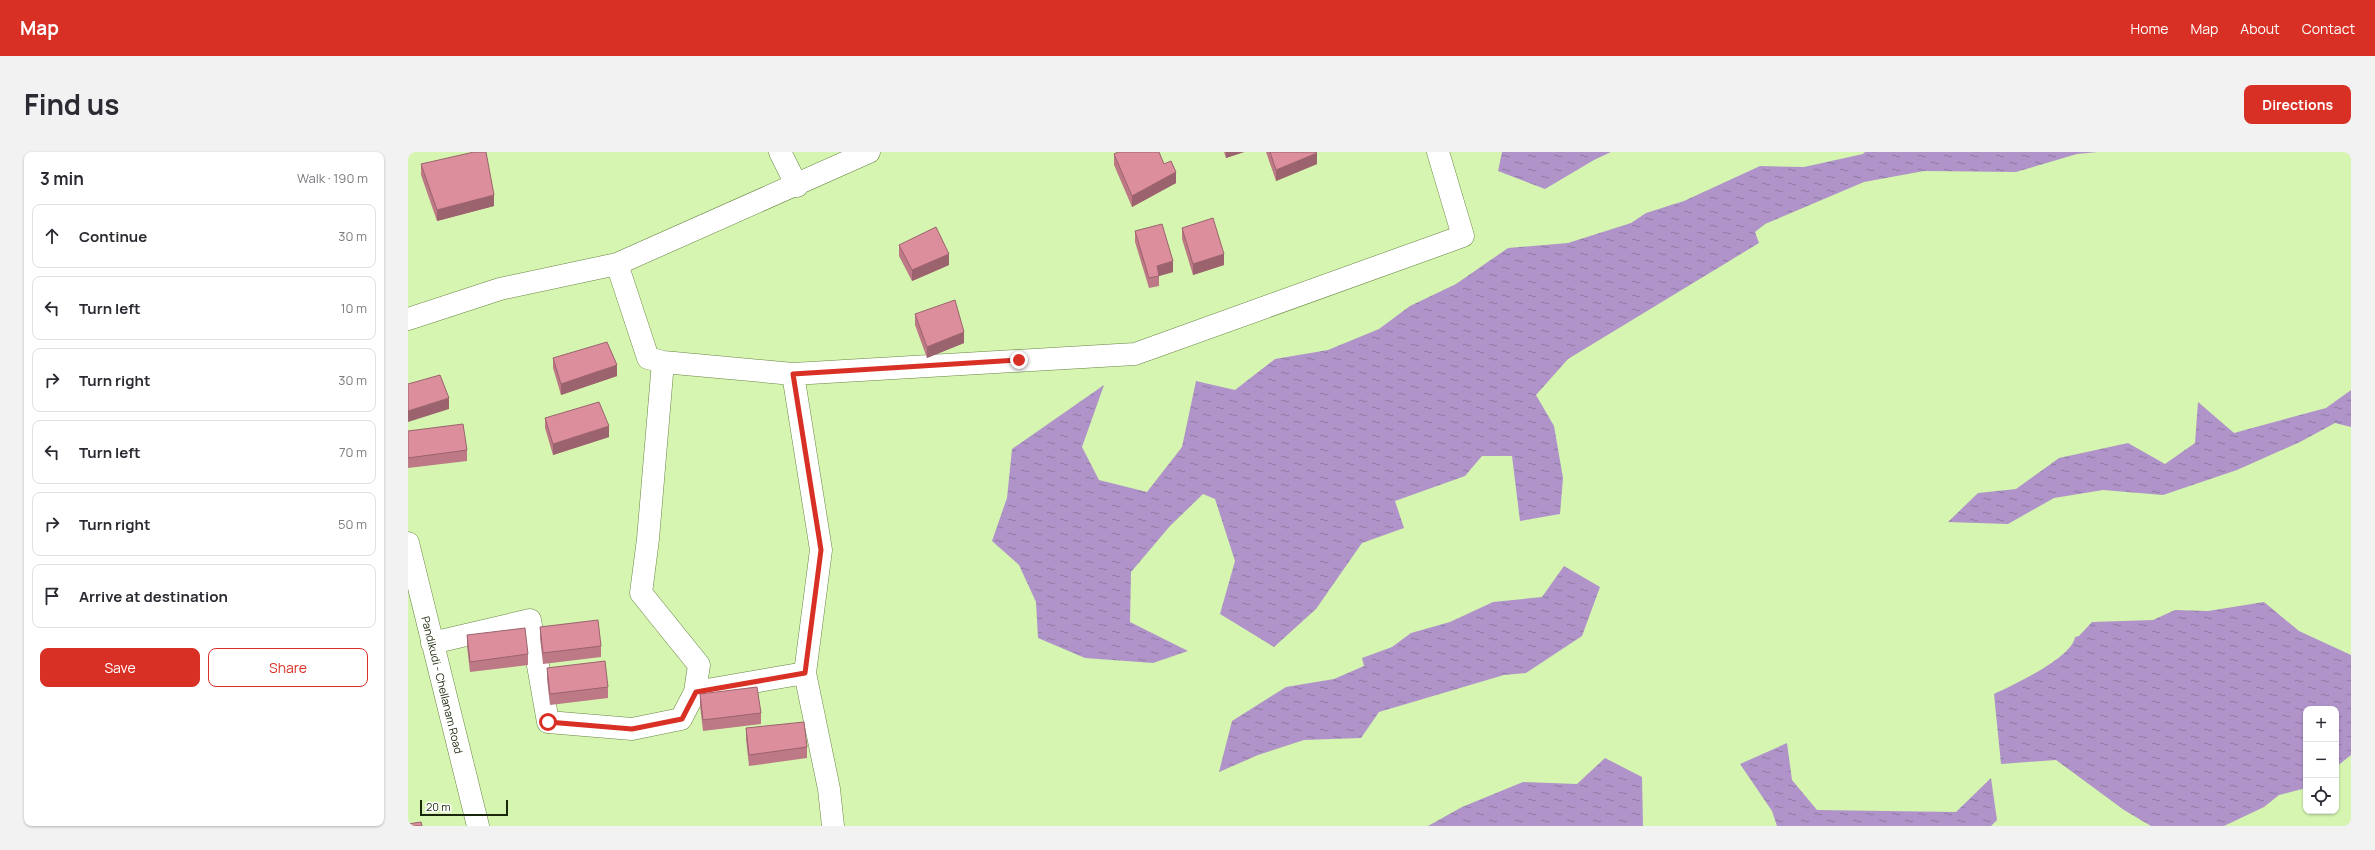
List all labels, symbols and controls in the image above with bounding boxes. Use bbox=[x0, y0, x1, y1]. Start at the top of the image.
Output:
text: Map bbox=[20, 15, 59, 41]
text: Home bbox=[2131, 19, 2168, 38]
text: Map bbox=[2190, 19, 2218, 38]
text: About bbox=[2240, 19, 2280, 38]
text: Contact bbox=[2302, 19, 2355, 38]
text: Find us bbox=[24, 85, 119, 123]
button: Directions bbox=[2244, 85, 2351, 124]
text: 3 min bbox=[40, 167, 84, 190]
text: Walk · 190 m bbox=[297, 169, 368, 187]
icon: ahead bbox=[41, 225, 63, 247]
text: Continue bbox=[79, 226, 147, 247]
text: 30 m bbox=[338, 227, 367, 245]
icon: left bbox=[41, 297, 63, 319]
text: Turn left bbox=[79, 298, 141, 319]
text: 10 m bbox=[340, 299, 367, 317]
route end bbox=[1010, 351, 1028, 369]
icon: right bbox=[41, 369, 63, 391]
text: Turn right bbox=[79, 370, 150, 391]
text: 30 m bbox=[338, 371, 367, 389]
icon: left bbox=[41, 441, 63, 463]
text: Turn left bbox=[79, 442, 141, 463]
text: 70 m bbox=[339, 443, 367, 461]
icon: right bbox=[41, 513, 63, 535]
text: Turn right bbox=[79, 514, 150, 535]
text: 50 m bbox=[338, 515, 367, 533]
icon: arrive bbox=[41, 585, 63, 607]
text: Arrive at destination bbox=[79, 586, 228, 607]
street label: Pandikudi - Chellanam Road bbox=[419, 615, 467, 755]
button: Save bbox=[40, 648, 200, 687]
button: Share bbox=[208, 648, 368, 687]
map controls bbox=[2303, 706, 2339, 814]
button: + bbox=[2303, 706, 2339, 742]
route start bbox=[539, 713, 557, 731]
button: − bbox=[2303, 742, 2339, 778]
button: locate bbox=[2303, 778, 2339, 814]
scale bar bbox=[420, 798, 508, 817]
text: 20 m bbox=[426, 799, 451, 814]

